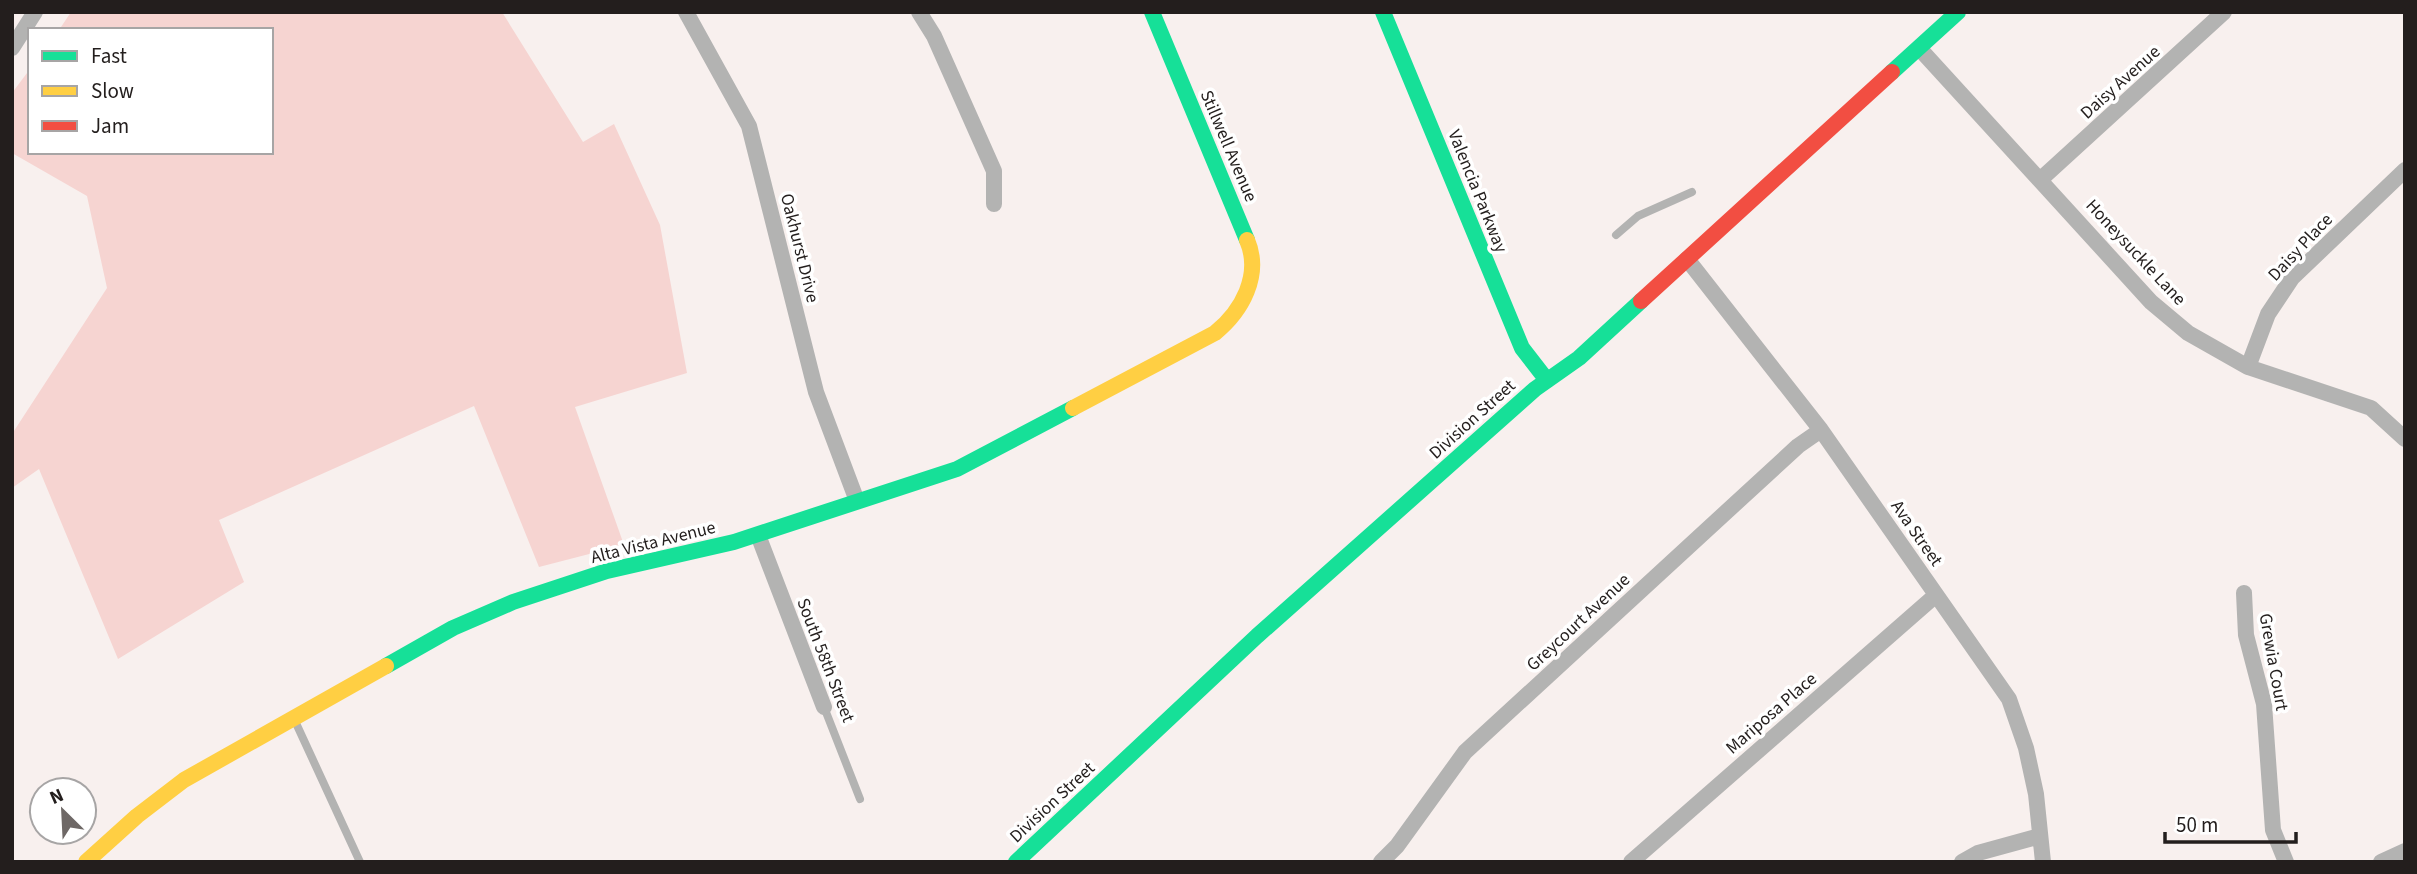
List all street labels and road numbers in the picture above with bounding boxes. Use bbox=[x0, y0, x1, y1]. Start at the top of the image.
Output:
street label: Daisy Avenue bbox=[2075, 40, 2166, 125]
street label: Stillwell Avenue bbox=[1194, 87, 1263, 206]
street label: Valencia Parkway bbox=[1442, 126, 1514, 257]
street label: Oakhurst Drive bbox=[774, 191, 825, 305]
street label: Honeysuckle Lane bbox=[2080, 194, 2192, 311]
street label: Daisy Place bbox=[2262, 208, 2338, 287]
street label: Division Street bbox=[1424, 374, 1521, 465]
street label: Ava Street bbox=[1885, 495, 1948, 571]
street label: Alta Vista Avenue bbox=[588, 515, 718, 570]
street label: Greycourt Avenue bbox=[1521, 568, 1636, 677]
street label: South 58th Street bbox=[790, 594, 861, 726]
street label: Grewia Court bbox=[2253, 611, 2294, 713]
street label: Mariposa Place bbox=[1720, 667, 1822, 760]
street label: Division Street bbox=[1004, 756, 1101, 849]

